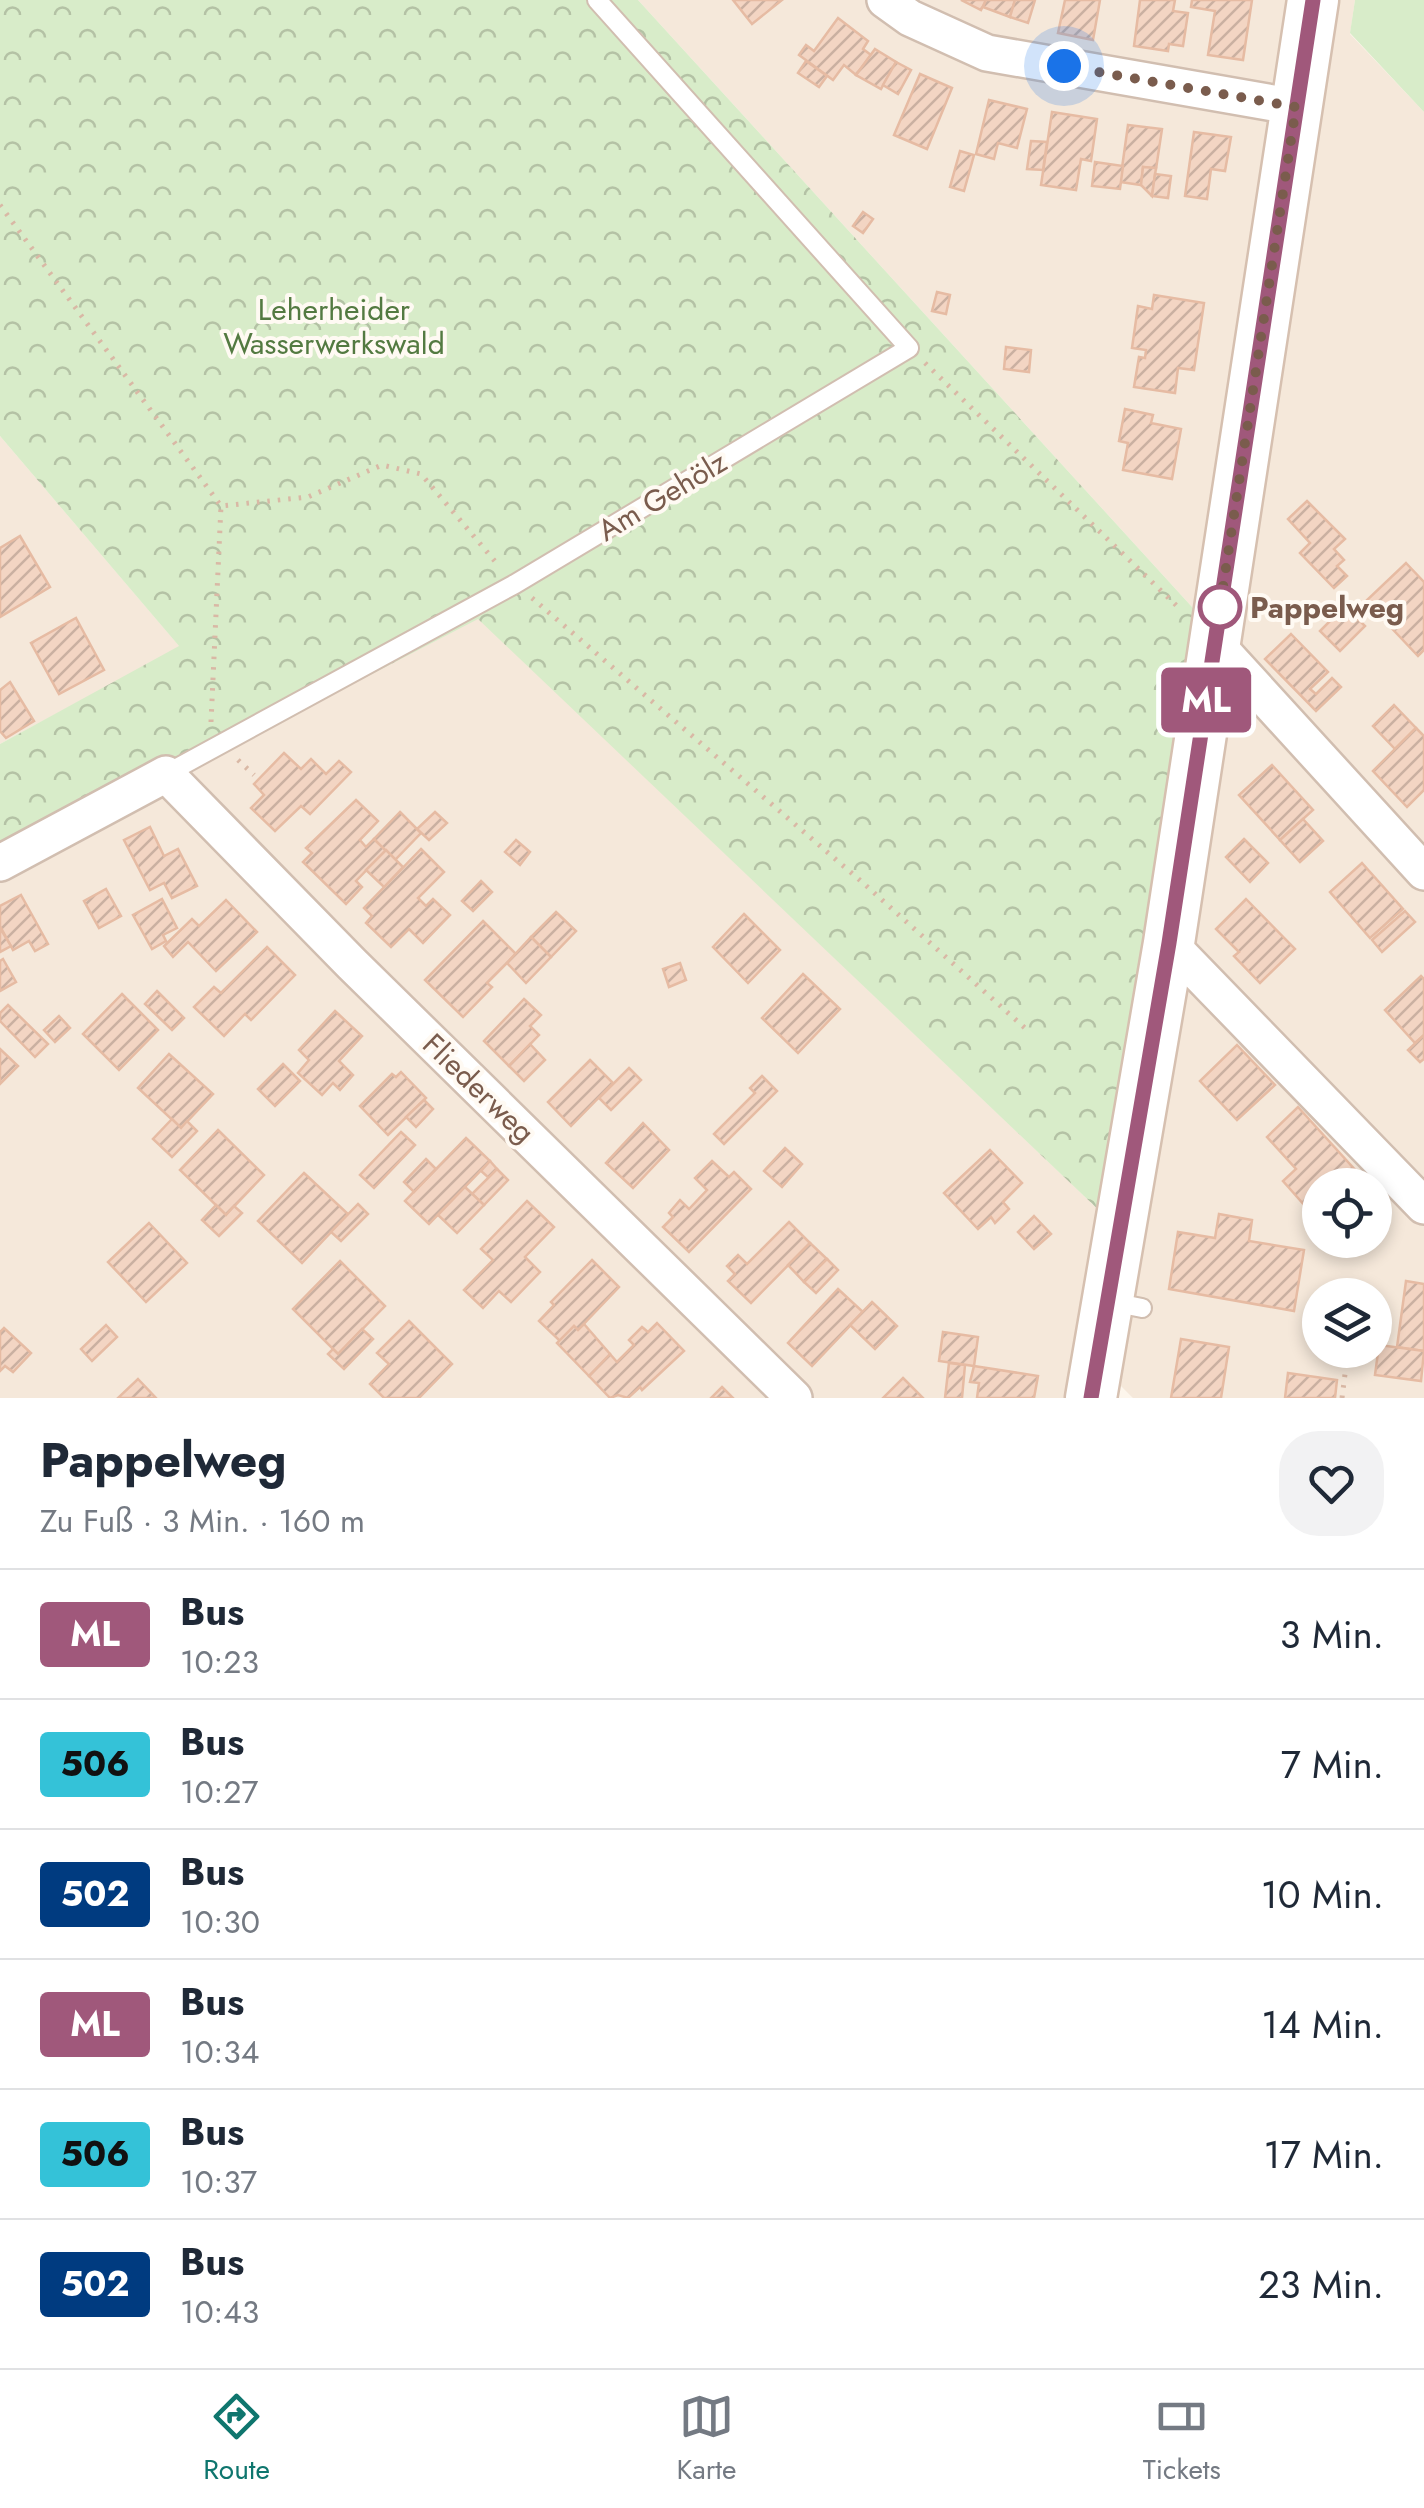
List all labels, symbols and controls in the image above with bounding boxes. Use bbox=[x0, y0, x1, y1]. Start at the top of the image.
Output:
your location bbox=[1039, 41, 1089, 91]
park label: Leherheider Wasserwerkswald bbox=[223, 288, 445, 365]
street label: Am Gehölz bbox=[589, 440, 735, 551]
marker: Pappelweg bbox=[1199, 586, 1241, 628]
place label: Pappelweg bbox=[1250, 586, 1404, 629]
line badge: ML bbox=[1161, 668, 1251, 732]
text: ML bbox=[1181, 675, 1231, 725]
street label: Fliederweg bbox=[413, 1023, 545, 1153]
map controls bbox=[1302, 1168, 1392, 1368]
button: locate bbox=[1302, 1168, 1392, 1258]
button: layers bbox=[1302, 1278, 1392, 1368]
text: Pappelweg bbox=[40, 1426, 287, 1495]
button: heart bbox=[1279, 1431, 1384, 1536]
text: Zu Fuß · 3 Min. · 160 m bbox=[40, 1498, 365, 1544]
text: Bus bbox=[180, 1584, 244, 1639]
text: 3 Min. bbox=[1280, 1607, 1384, 1662]
text: ML bbox=[70, 1609, 120, 1659]
text: 10:23 bbox=[180, 1639, 259, 1685]
text: Bus bbox=[180, 1714, 244, 1769]
text: 7 Min. bbox=[1281, 1737, 1384, 1792]
text: 506 bbox=[60, 1739, 130, 1789]
text: 10:27 bbox=[180, 1769, 258, 1815]
text: Bus bbox=[180, 1844, 244, 1899]
text: 10 Min. bbox=[1261, 1867, 1384, 1922]
text: 502 bbox=[61, 1869, 129, 1919]
text: 10:30 bbox=[180, 1899, 260, 1945]
text: Bus bbox=[180, 1974, 244, 2029]
text: 14 Min. bbox=[1261, 1997, 1384, 2052]
text: ML bbox=[70, 1999, 120, 2049]
text: 10:34 bbox=[180, 2029, 259, 2075]
text: Bus bbox=[180, 2104, 244, 2159]
text: 17 Min. bbox=[1264, 2127, 1384, 2182]
text: 506 bbox=[60, 2129, 130, 2179]
text: 10:37 bbox=[180, 2159, 257, 2205]
text: Bus bbox=[180, 2234, 244, 2289]
text: 23 Min. bbox=[1258, 2257, 1384, 2312]
text: 502 bbox=[61, 2259, 129, 2309]
text: 10:43 bbox=[180, 2289, 259, 2335]
tab: Route bbox=[203, 2389, 270, 2490]
tab: Karte bbox=[676, 2389, 736, 2490]
tab: Tickets bbox=[1143, 2389, 1221, 2490]

